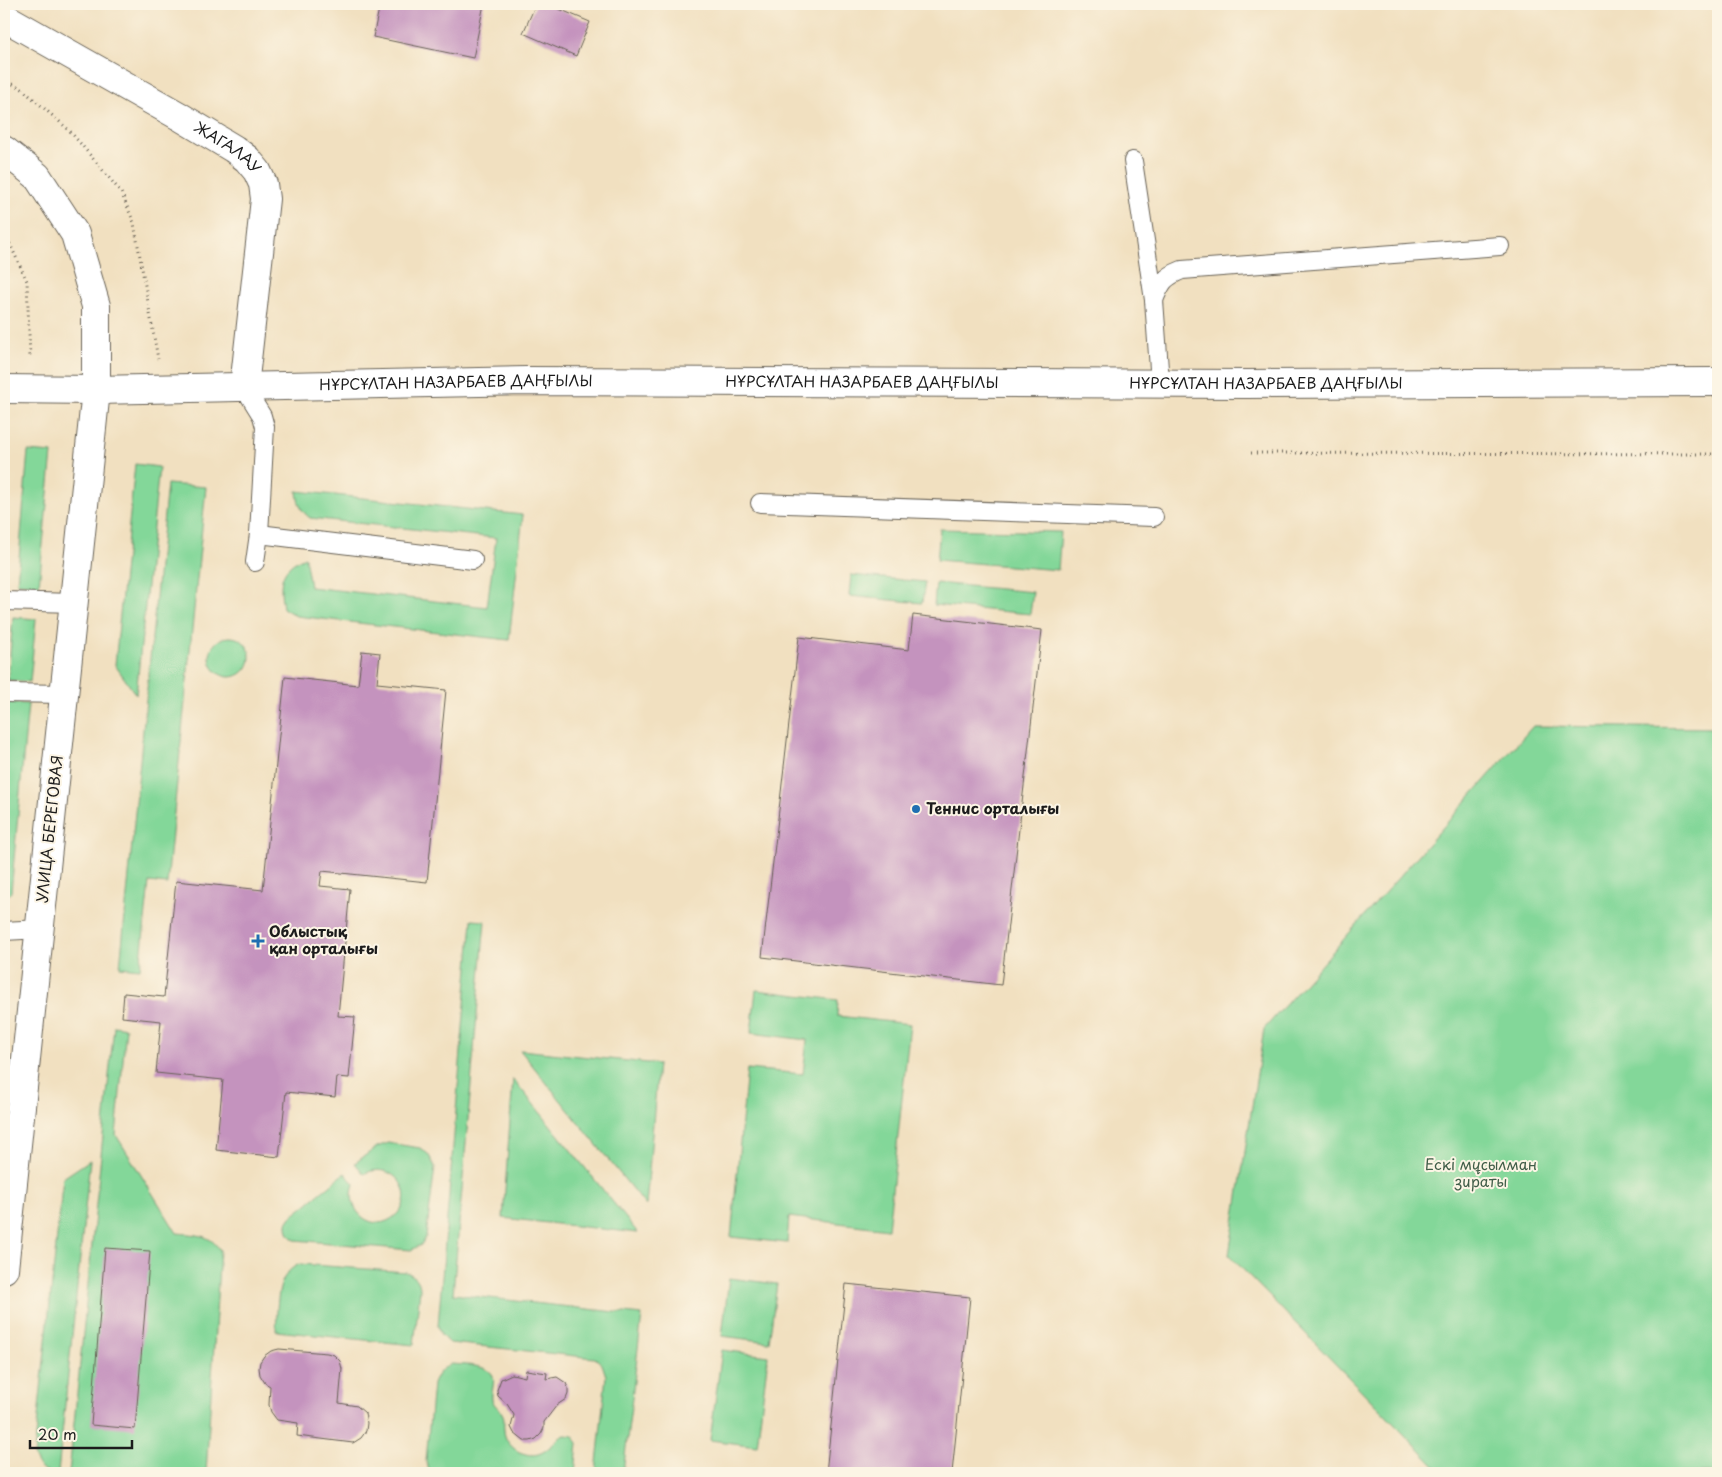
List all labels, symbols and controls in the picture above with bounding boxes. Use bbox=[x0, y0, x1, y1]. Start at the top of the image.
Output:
street label: ЖАГАЛАУ bbox=[190, 115, 267, 178]
street label: НҰРСҰЛТАН НАЗАРБАЕВ ДАҢҒЫЛЫ bbox=[319, 368, 593, 395]
street label: НҰРСҰЛТАН НАЗАРБАЕВ ДАҢҒЫЛЫ bbox=[725, 369, 999, 393]
street label: НҰРСҰЛТАН НАЗАРБАЕВ ДАҢҒЫЛЫ bbox=[1129, 370, 1403, 394]
street label: УЛИЦА БЕРЕГОВАЯ bbox=[29, 754, 68, 904]
place label: Теннис орталығы bbox=[926, 796, 1059, 819]
marker: Теннис орталығы bbox=[910, 803, 922, 815]
place label: Облыстық қан орталығы bbox=[269, 919, 378, 959]
marker: Облыстық қан орталығы bbox=[251, 934, 265, 948]
park label: Ескі мұсылман зираты bbox=[1425, 1152, 1537, 1192]
scale bar bbox=[30, 1417, 132, 1449]
text: 20 m bbox=[38, 1422, 77, 1445]

